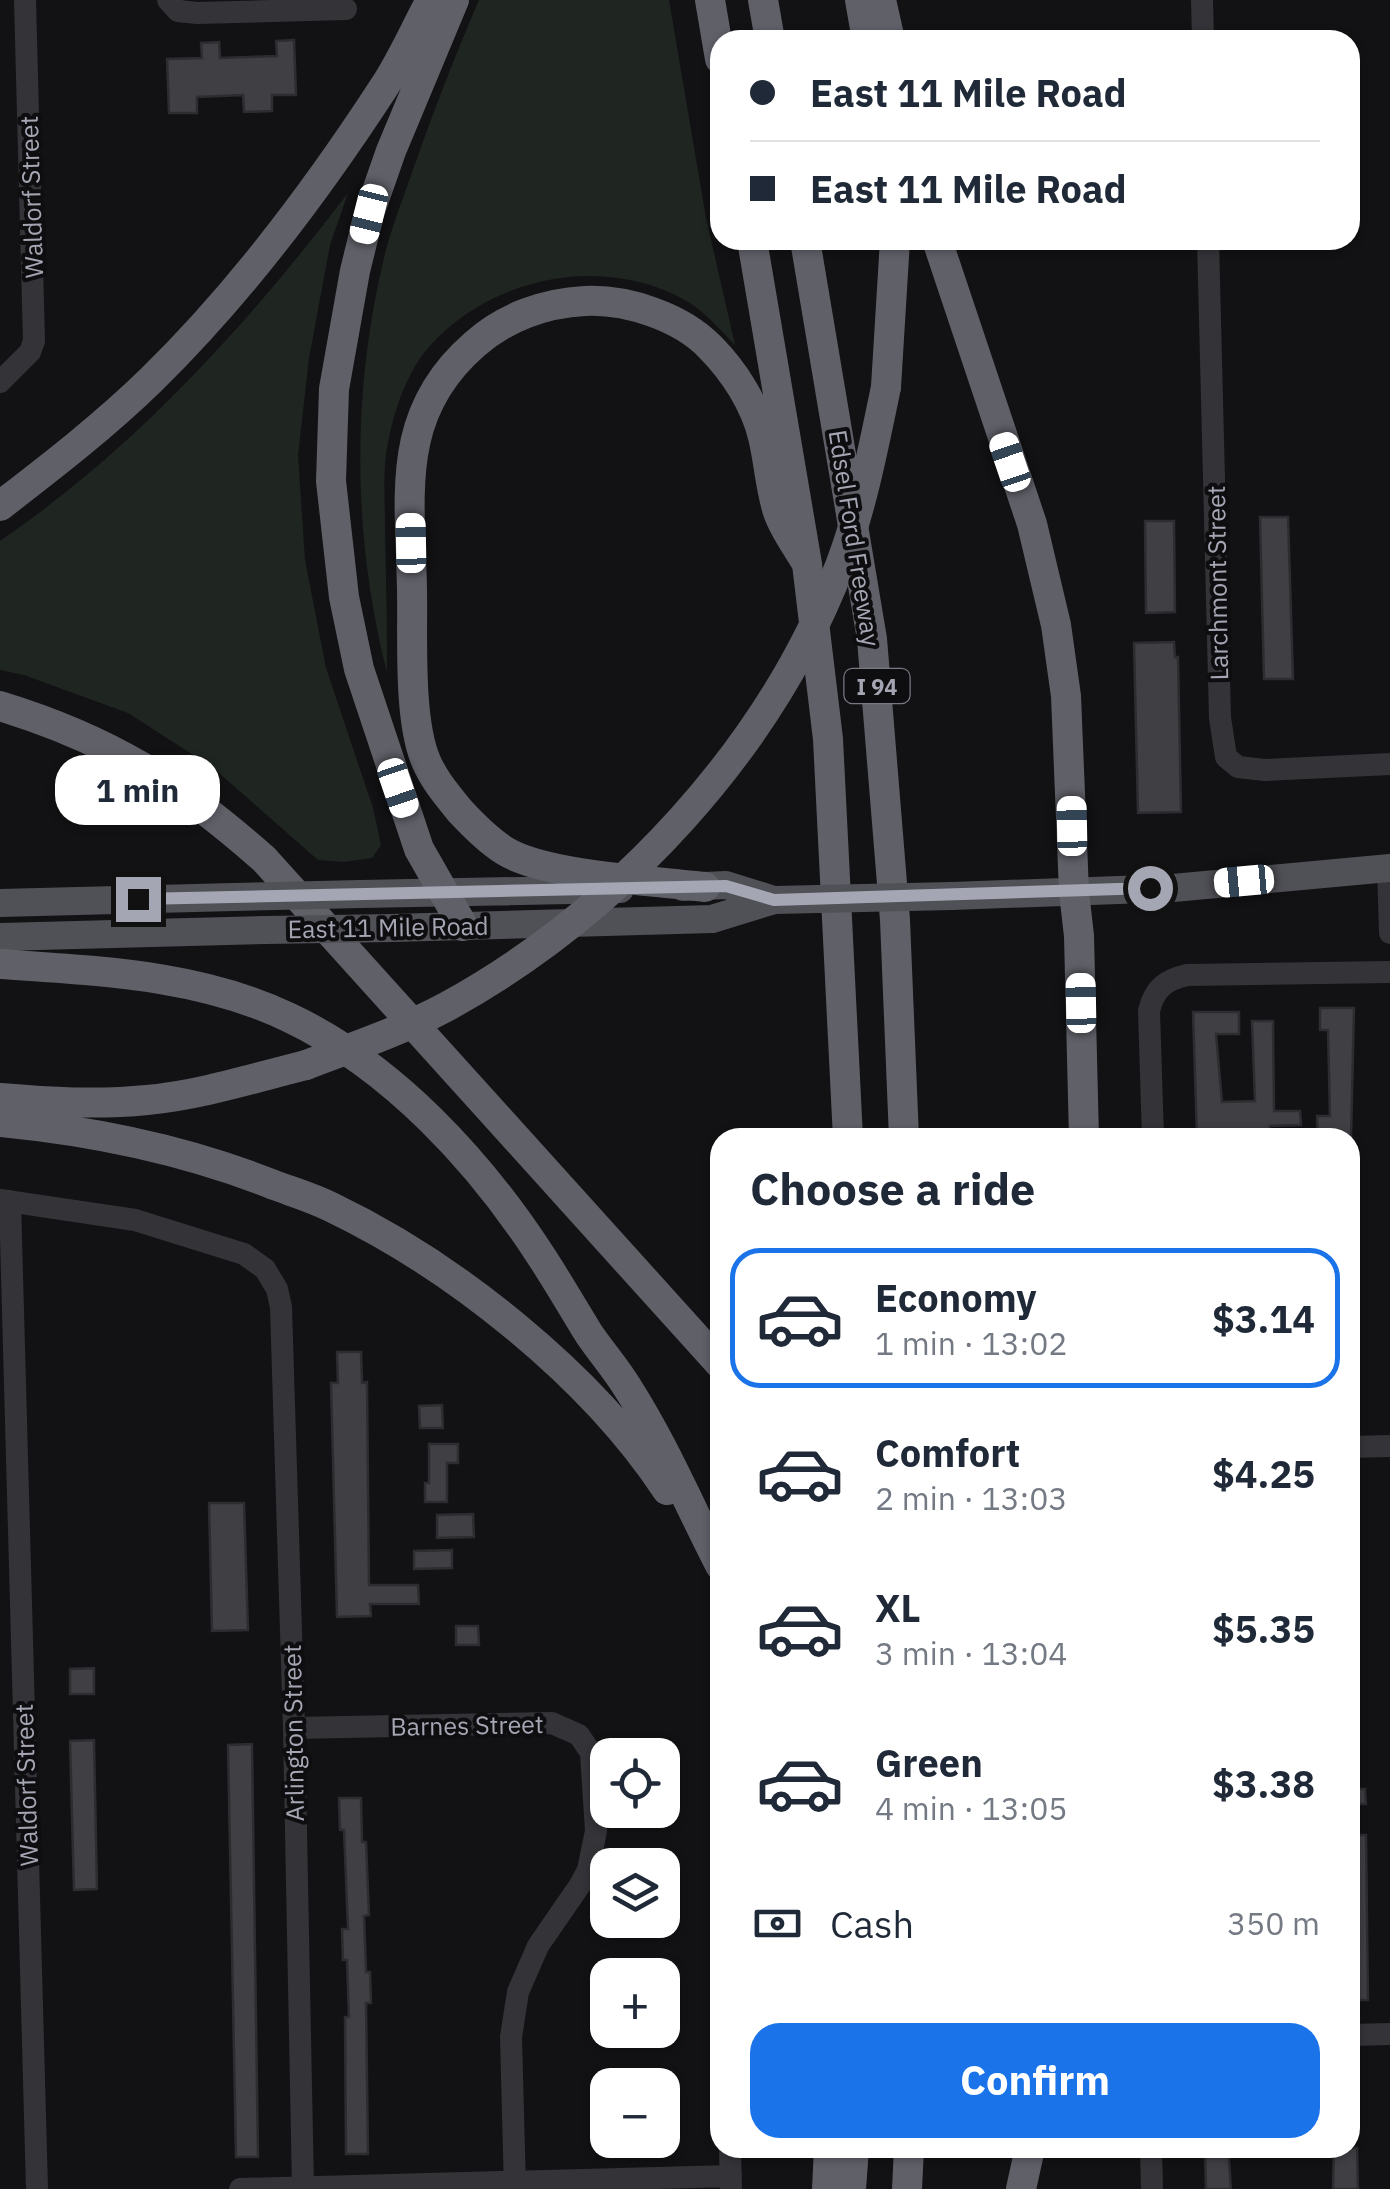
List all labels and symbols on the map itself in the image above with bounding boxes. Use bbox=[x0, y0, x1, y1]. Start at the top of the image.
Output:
street label: Waldorf Street bbox=[12, 115, 50, 279]
car bbox=[347, 181, 391, 247]
street label: Edsel Ford Freeway bbox=[822, 427, 888, 649]
car bbox=[986, 429, 1034, 495]
street label: Larchmont Street bbox=[1199, 485, 1235, 681]
car bbox=[395, 513, 427, 573]
road number: I 94 bbox=[844, 669, 910, 703]
callout: 1 min bbox=[56, 754, 220, 824]
car bbox=[374, 755, 422, 821]
car bbox=[1056, 796, 1088, 856]
car bbox=[1213, 863, 1275, 899]
route start bbox=[1128, 866, 1173, 911]
route end bbox=[116, 877, 161, 922]
street label: East 11 Mile Road bbox=[287, 909, 489, 945]
car bbox=[1065, 973, 1097, 1033]
street label: Arlington Street bbox=[275, 1644, 311, 1822]
street label: Waldorf Street bbox=[7, 1703, 45, 1867]
street label: Barnes Street bbox=[390, 1707, 544, 1743]

